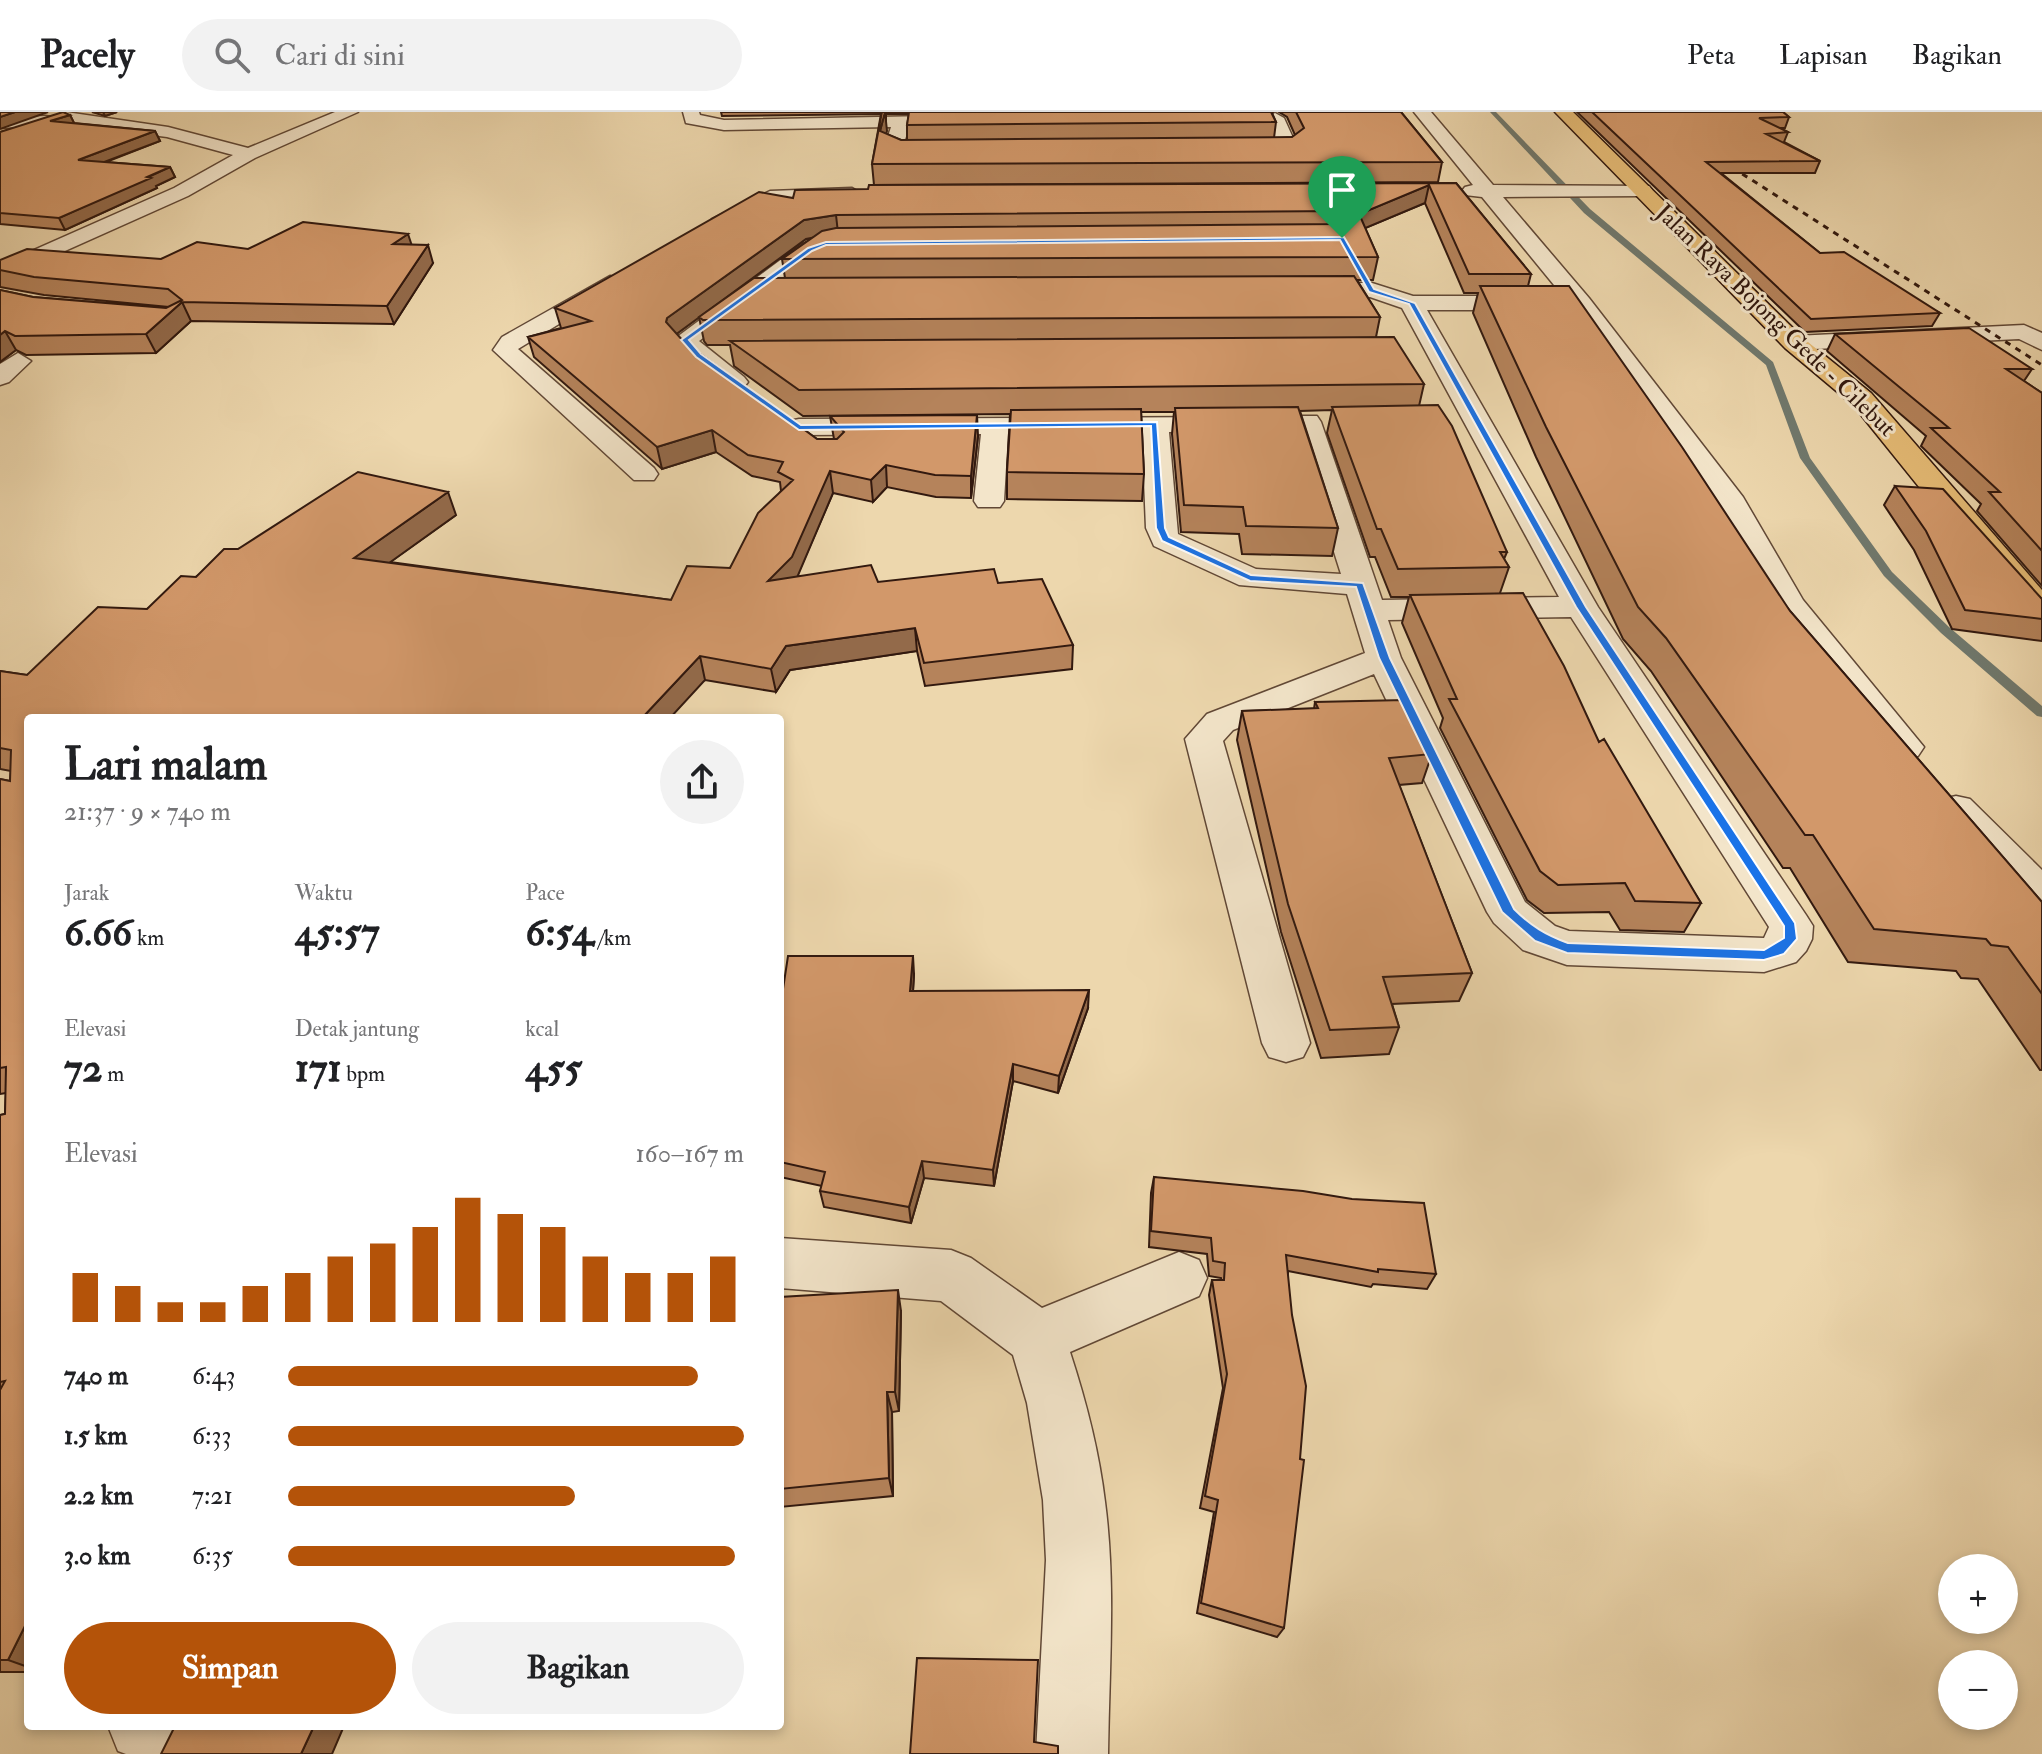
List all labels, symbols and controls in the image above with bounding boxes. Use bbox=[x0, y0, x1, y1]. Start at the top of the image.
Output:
search box bbox=[182, 19, 742, 91]
text: Pacely bbox=[40, 31, 134, 79]
icon: search bbox=[210, 33, 254, 77]
text: Cari di sini bbox=[274, 37, 405, 74]
text: Peta bbox=[1687, 38, 1735, 73]
text: Lapisan bbox=[1779, 38, 1868, 73]
text: Bagikan bbox=[1912, 38, 2002, 73]
pin bbox=[1308, 156, 1376, 238]
icon: arrive bbox=[1320, 168, 1364, 212]
street label: Jalan Raya Bojong Gede - Cilebut bbox=[1648, 197, 1903, 444]
text: Lari malam bbox=[64, 738, 267, 793]
button: share bbox=[660, 740, 744, 824]
text: 21:37 · 9 × 740 m bbox=[64, 796, 231, 828]
text: Jarak bbox=[64, 879, 109, 907]
text: Waktu bbox=[295, 879, 353, 907]
text: Pace bbox=[525, 879, 565, 907]
text: 6.66 bbox=[64, 907, 132, 958]
text: 45:57 bbox=[295, 907, 380, 958]
text: 6:54 bbox=[525, 907, 594, 958]
text: km bbox=[132, 924, 164, 952]
text: /km bbox=[594, 924, 631, 952]
text: Elevasi bbox=[64, 1015, 126, 1043]
text: Detak jantung bbox=[295, 1015, 419, 1043]
text: kcal bbox=[525, 1015, 559, 1043]
text: 72 bbox=[64, 1043, 103, 1094]
text: 171 bbox=[295, 1043, 342, 1094]
text: 455 bbox=[525, 1043, 582, 1094]
text: m bbox=[103, 1060, 124, 1088]
text: bpm bbox=[342, 1060, 385, 1088]
text: Elevasi bbox=[64, 1138, 138, 1170]
text: 160–167 m bbox=[635, 1138, 744, 1170]
text: 740 m bbox=[64, 1360, 128, 1392]
text: 6:43 bbox=[192, 1360, 236, 1392]
text: 1.5 km bbox=[64, 1420, 127, 1452]
text: 6:33 bbox=[192, 1420, 232, 1452]
text: 2.2 km bbox=[64, 1480, 133, 1512]
text: 7:21 bbox=[192, 1480, 233, 1512]
text: 3.0 km bbox=[64, 1540, 130, 1572]
text: 6:35 bbox=[192, 1540, 233, 1572]
map controls bbox=[1938, 1554, 2018, 1730]
button: + bbox=[1938, 1554, 2018, 1634]
button: Simpan bbox=[64, 1622, 396, 1714]
button: Bagikan bbox=[412, 1622, 744, 1714]
button: − bbox=[1938, 1650, 2018, 1730]

